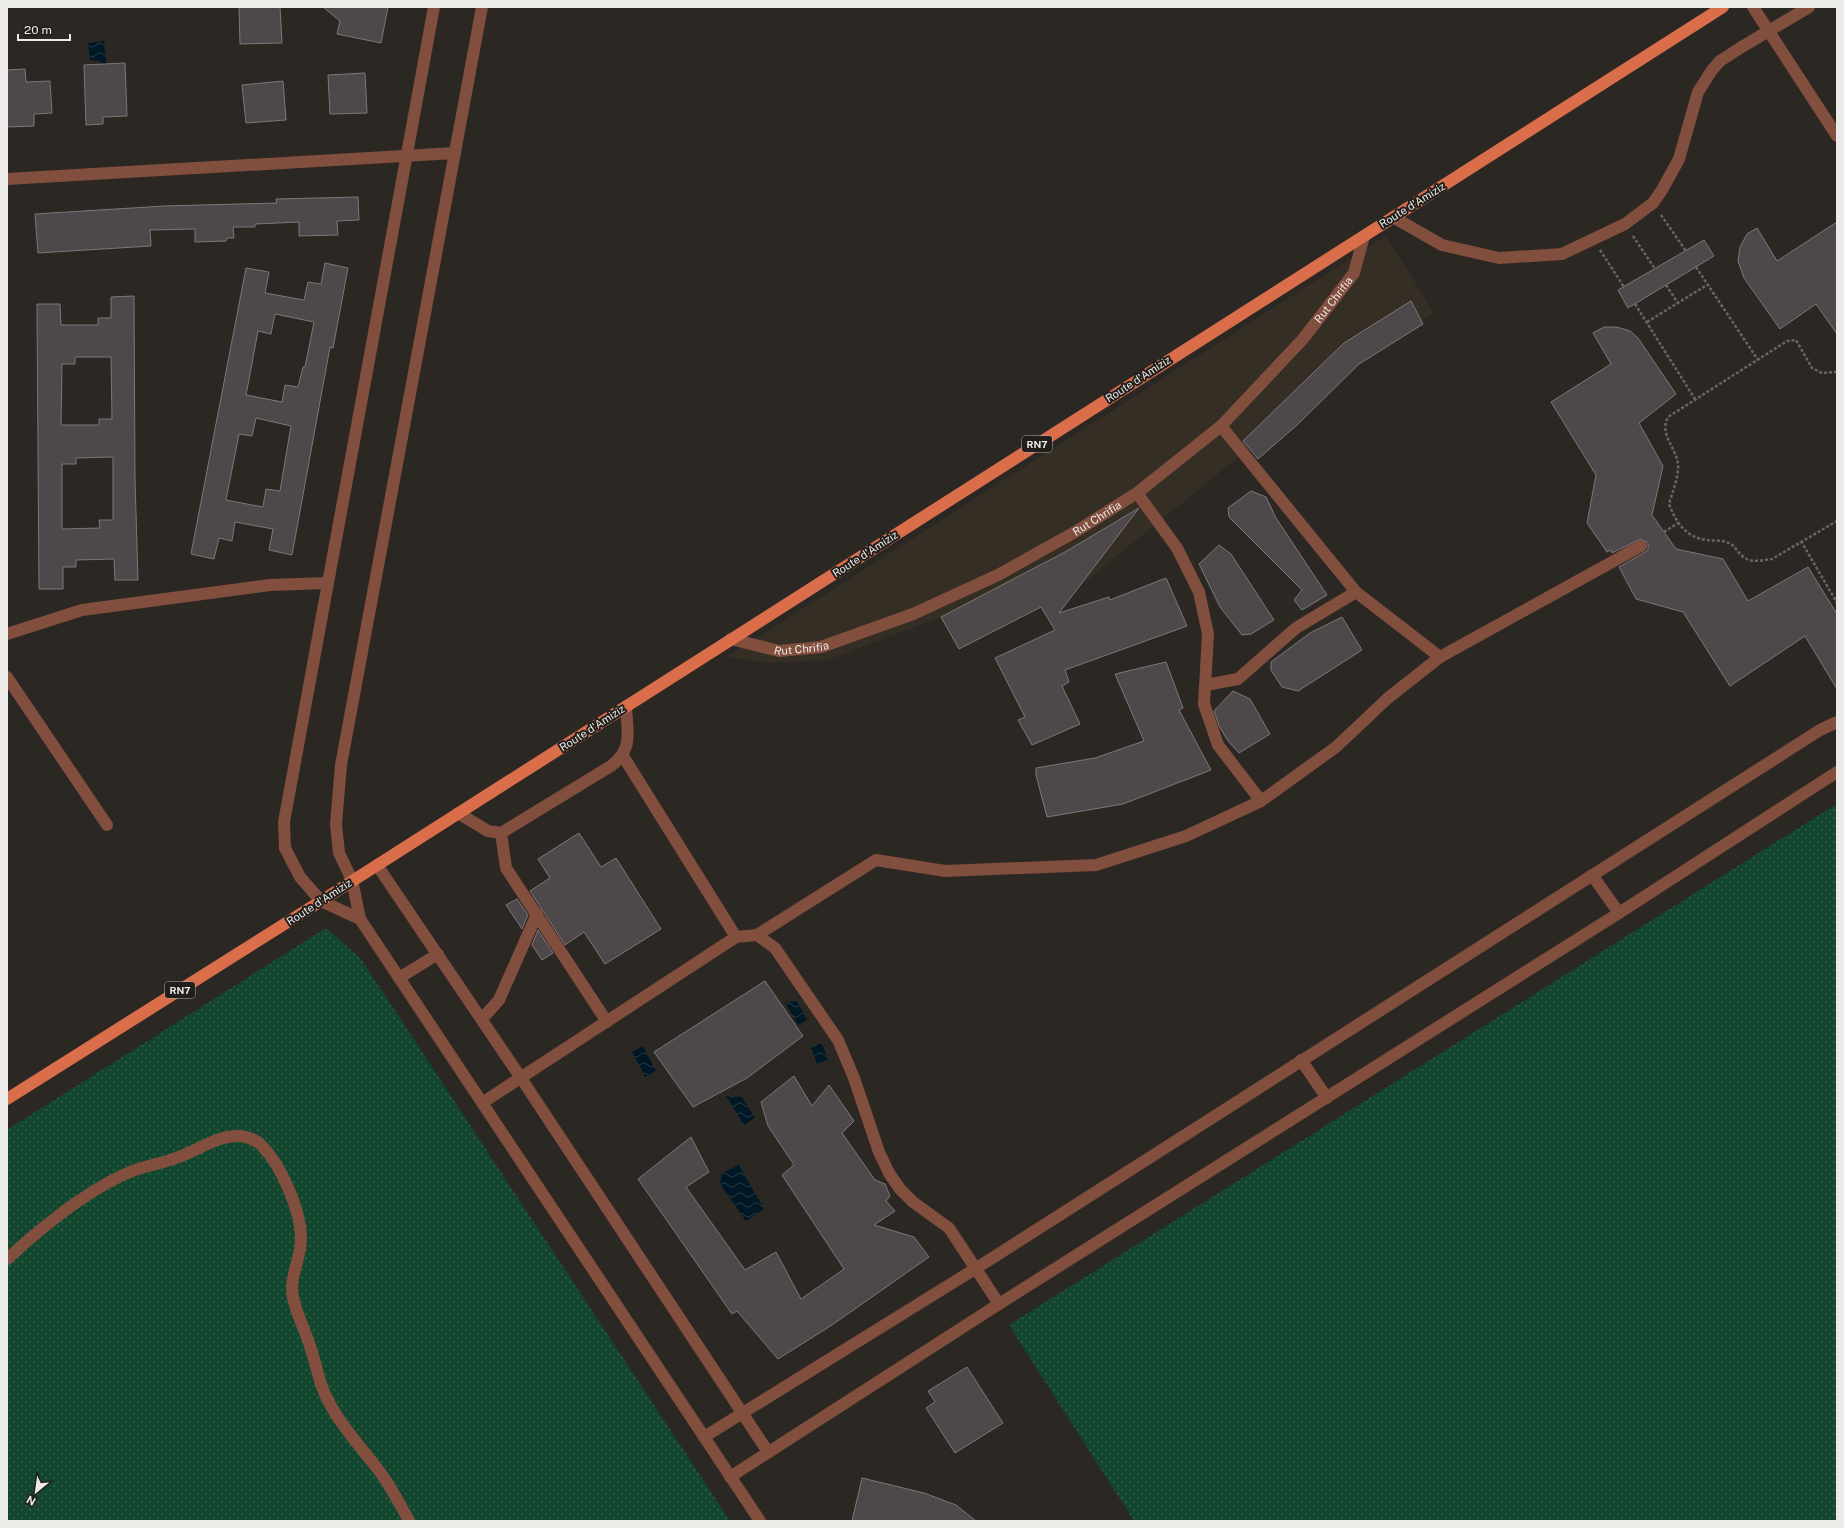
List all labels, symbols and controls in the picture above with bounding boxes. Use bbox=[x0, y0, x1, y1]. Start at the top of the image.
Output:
scale bar bbox=[18, 16, 70, 42]
text: 20 m bbox=[24, 23, 52, 37]
street label: Route d'Amiziz bbox=[1377, 180, 1447, 230]
street label: Rut Chrifia bbox=[1312, 274, 1355, 325]
street label: Route d'Amiziz bbox=[1103, 353, 1173, 405]
road number: RN7 bbox=[1022, 436, 1052, 452]
street label: Rut Chrifia bbox=[1070, 499, 1123, 538]
street label: Route d'Amiziz bbox=[830, 528, 900, 580]
street label: Rut Chrifia bbox=[773, 639, 830, 657]
street label: Route d'Amiziz bbox=[557, 702, 627, 754]
street label: Route d'Amiziz bbox=[284, 876, 354, 928]
road number: RN7 bbox=[165, 982, 195, 998]
north arrow bbox=[16, 1472, 56, 1512]
text: N bbox=[24, 1493, 38, 1508]

